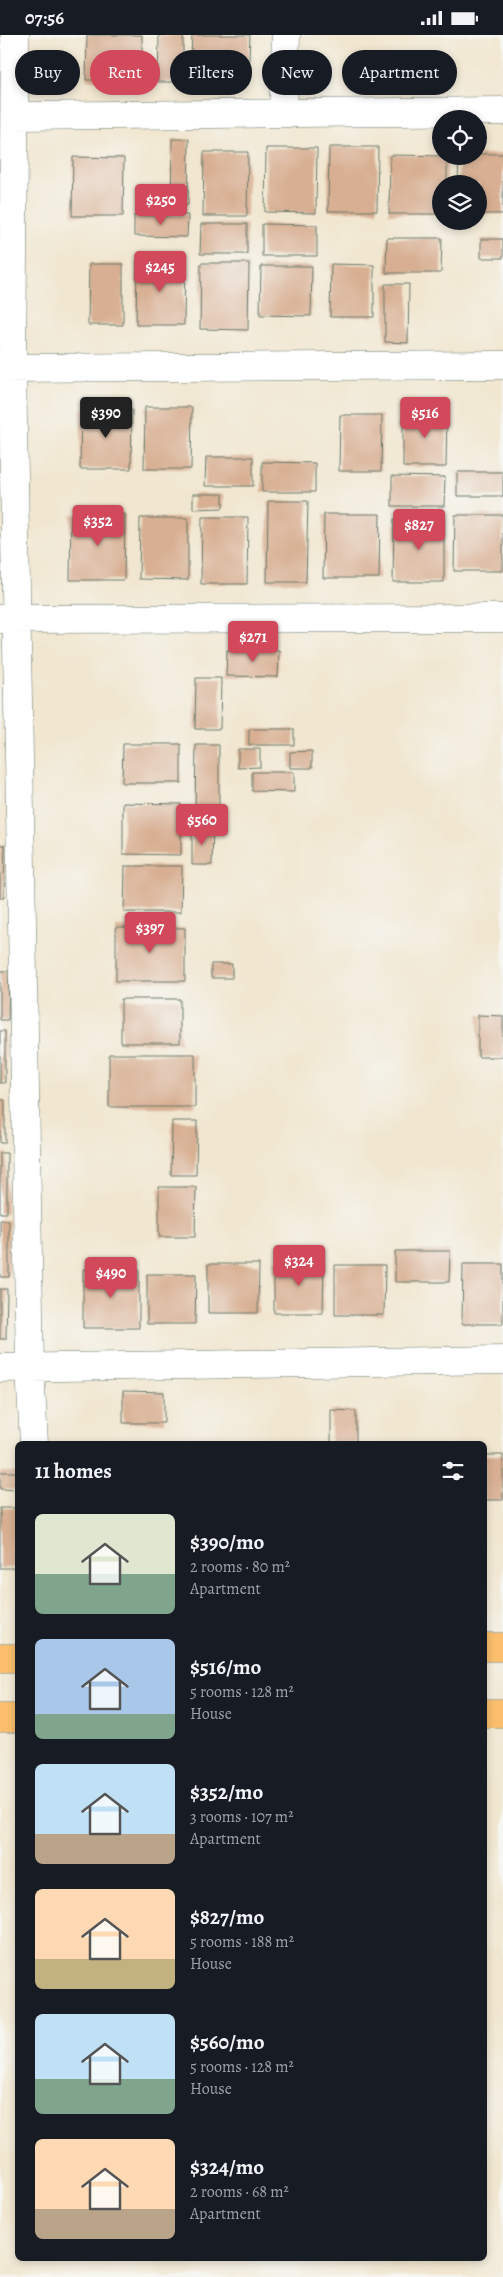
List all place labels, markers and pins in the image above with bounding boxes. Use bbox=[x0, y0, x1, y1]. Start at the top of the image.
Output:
pin: $250 bbox=[131, 183, 191, 226]
pin: $245 bbox=[130, 251, 190, 293]
pin: $390 bbox=[76, 397, 136, 439]
pin: $516 bbox=[395, 397, 455, 439]
pin: $352 bbox=[68, 505, 128, 547]
pin: $827 bbox=[389, 509, 449, 551]
pin: $271 bbox=[223, 621, 283, 663]
pin: $560 bbox=[172, 803, 232, 846]
pin: $397 bbox=[120, 911, 180, 954]
pin: $324 bbox=[269, 1245, 329, 1287]
pin: $490 bbox=[81, 1257, 141, 1299]

